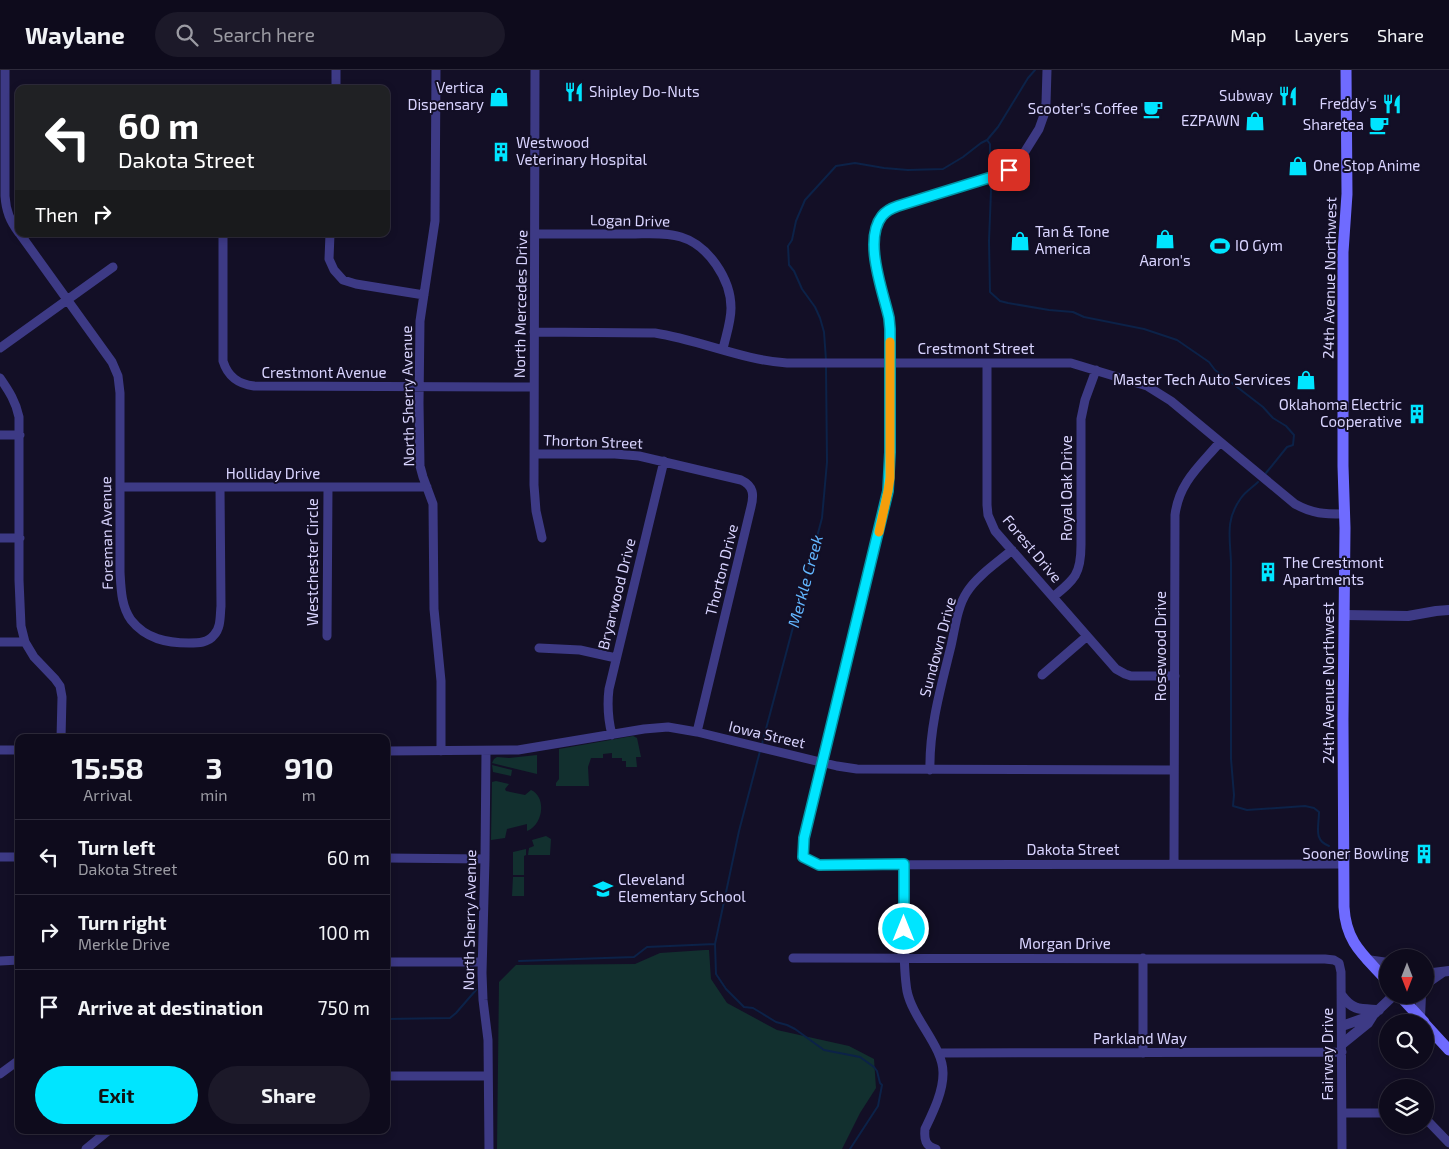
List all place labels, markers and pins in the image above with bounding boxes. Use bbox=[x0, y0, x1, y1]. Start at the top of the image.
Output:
place label: Vertica Dispensary bbox=[407, 78, 484, 113]
restaurant icon: Shipley Do-Nuts bbox=[563, 81, 585, 103]
place label: Shipley Do-Nuts bbox=[589, 82, 700, 100]
restaurant icon: Subway bbox=[1277, 85, 1299, 107]
shop icon: Vertica Dispensary bbox=[488, 86, 510, 108]
place label: Subway bbox=[1219, 86, 1273, 104]
restaurant icon: Freddy's bbox=[1381, 93, 1403, 115]
place label: Freddy's bbox=[1319, 94, 1377, 112]
cafe icon: Scooter's Coffee bbox=[1142, 98, 1164, 120]
place label: Scooter's Coffee bbox=[1028, 99, 1138, 117]
shop icon: EZPAWN bbox=[1244, 110, 1266, 132]
place label: EZPAWN bbox=[1181, 111, 1240, 129]
cafe icon: Sharetea bbox=[1368, 114, 1390, 136]
place label: Sharetea bbox=[1303, 115, 1364, 133]
place label: Westwood Veterinary Hospital bbox=[516, 133, 648, 168]
building icon: Westwood Veterinary Hospital bbox=[490, 141, 512, 163]
pin bbox=[988, 149, 1030, 191]
shop icon: One Stop Anime bbox=[1287, 155, 1309, 177]
place label: One Stop Anime bbox=[1313, 156, 1420, 174]
place label: Tan & Tone America bbox=[1035, 222, 1110, 257]
shop icon: Aaron's bbox=[1154, 228, 1176, 250]
shop icon: Tan & Tone America bbox=[1009, 230, 1031, 252]
sports icon: IO Gym bbox=[1209, 235, 1231, 257]
place label: IO Gym bbox=[1235, 236, 1283, 254]
place label: Aaron's bbox=[1139, 251, 1191, 269]
shop icon: Master Tech Auto Services bbox=[1295, 369, 1317, 391]
place label: Master Tech Auto Services bbox=[1113, 370, 1291, 388]
place label: Oklahoma Electric Cooperative bbox=[1279, 395, 1402, 430]
building icon: Oklahoma Electric Cooperative bbox=[1406, 403, 1428, 425]
place label: The Crestmont Apartments bbox=[1283, 553, 1384, 588]
building icon: The Crestmont Apartments bbox=[1257, 561, 1279, 583]
building icon: Sooner Bowling bbox=[1413, 843, 1435, 865]
place label: Sooner Bowling bbox=[1302, 844, 1410, 862]
place label: Cleveland Elementary School bbox=[618, 870, 746, 905]
school or university icon: Cleveland Elementary School bbox=[592, 878, 614, 900]

